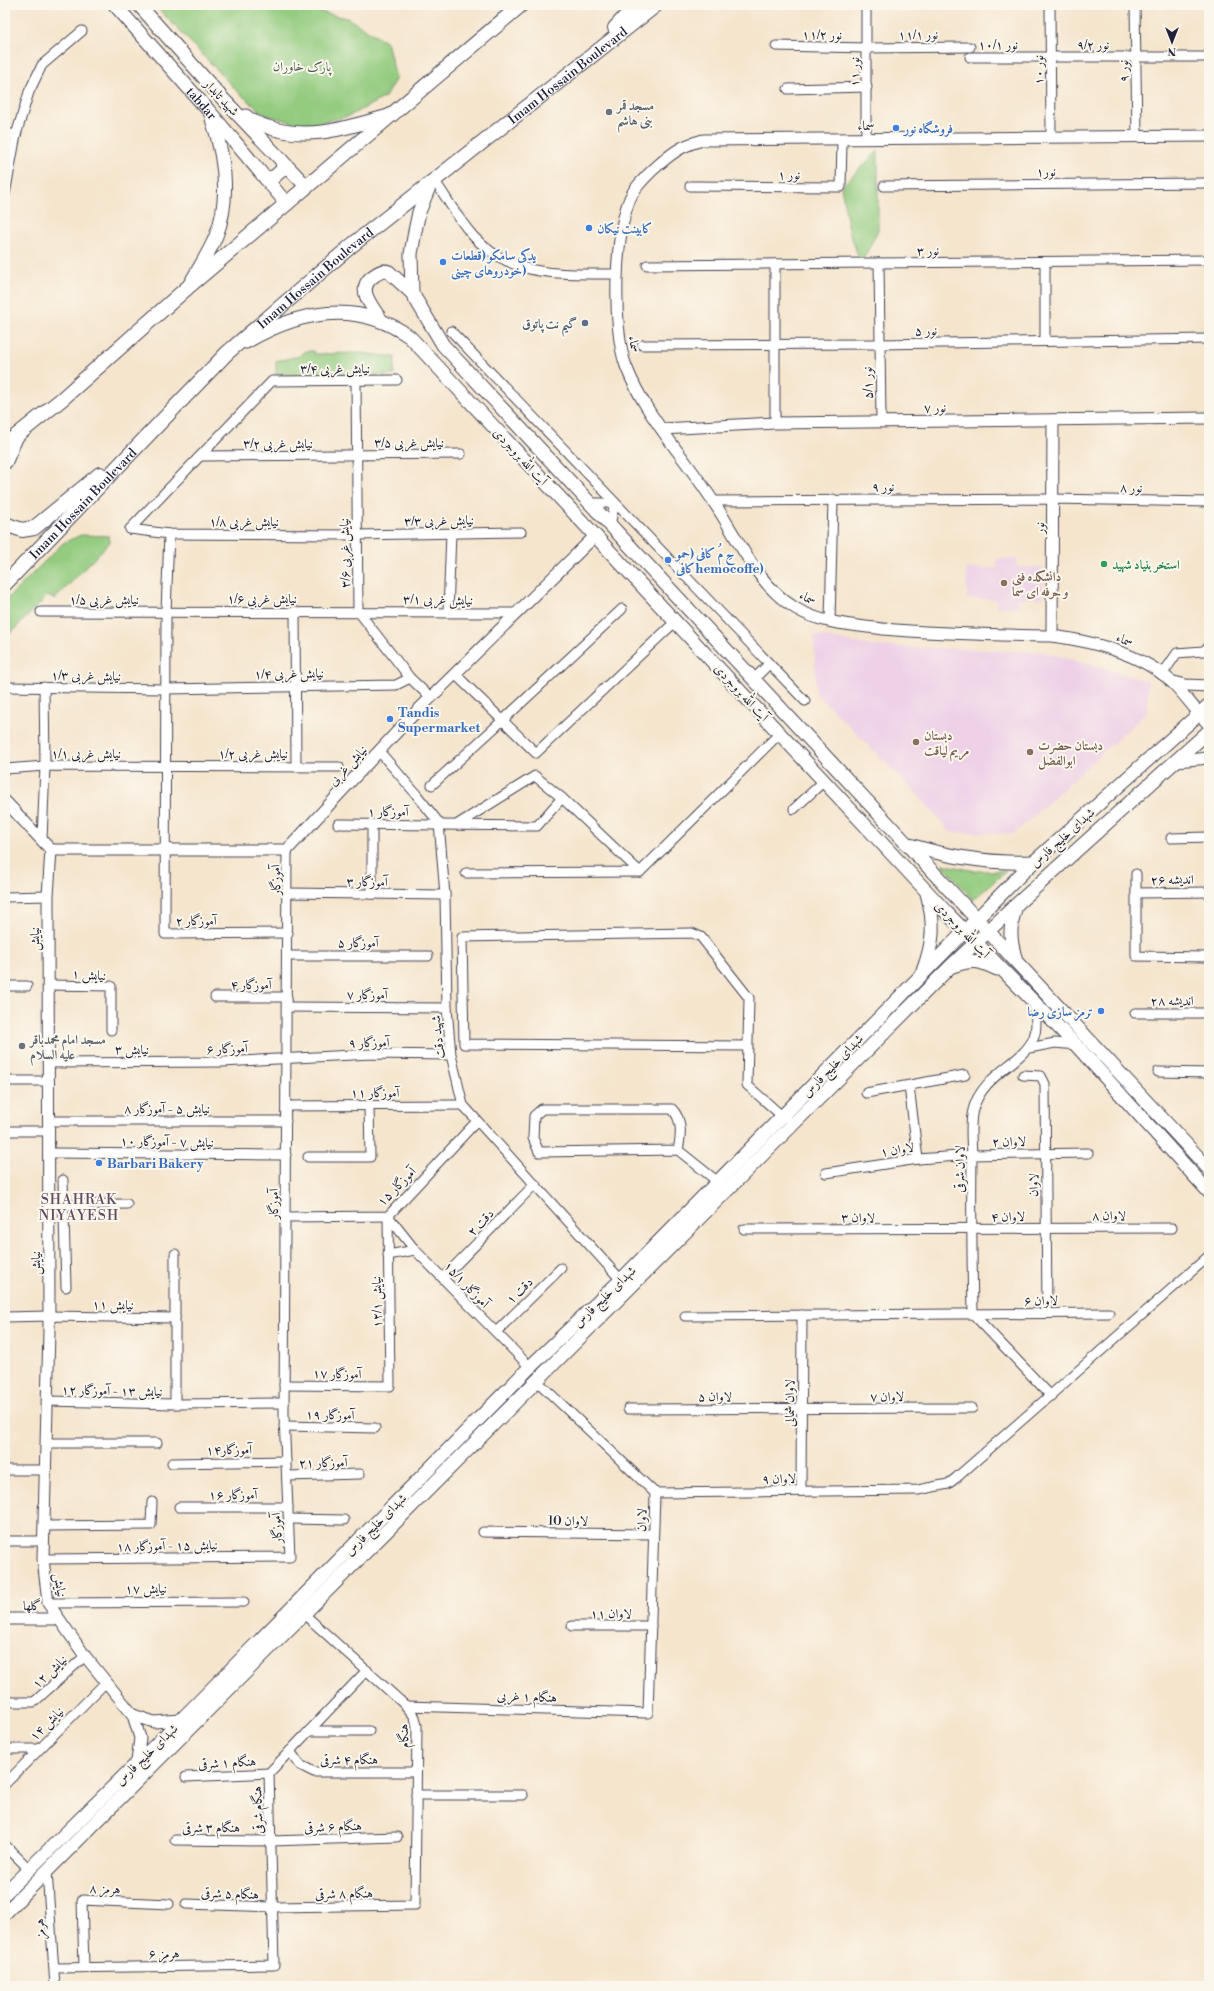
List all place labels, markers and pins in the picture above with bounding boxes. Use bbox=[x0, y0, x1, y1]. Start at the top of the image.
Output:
place label: مسجد قمر بنی هاشم bbox=[615, 98, 654, 134]
marker: مسجد قمر بنی هاشم bbox=[604, 107, 614, 117]
place label: فروشگاه نور bbox=[902, 120, 953, 137]
marker: فروشگاه نور bbox=[891, 123, 901, 133]
place label: کابینت نیکان bbox=[597, 221, 652, 237]
marker: کابینت نیکان bbox=[584, 223, 594, 233]
place label: یدکی سامکو (قطعات خودروهای چینی) bbox=[451, 248, 536, 280]
marker: یدکی سامکو (قطعات خودروهای چینی) bbox=[438, 257, 448, 267]
place label: گیم نت پاتوق bbox=[522, 316, 577, 337]
marker: گیم نت پاتوق bbox=[580, 318, 590, 328]
place label: حِ مُ کافی (حمو کافیhemocoffe) bbox=[674, 542, 764, 577]
marker: حِ مُ کافی (حمو کافیhemocoffe) bbox=[663, 555, 673, 565]
place label: استخر بنیاد شهید bbox=[1112, 557, 1180, 573]
marker: استخر بنیاد شهید bbox=[1099, 559, 1109, 569]
place label: دانشکده فنی و حرفه ای سما bbox=[1012, 569, 1068, 600]
marker: دانشکده فنی و حرفه ای سما bbox=[999, 578, 1009, 588]
place label: Tandis Supermarket bbox=[398, 705, 480, 736]
marker: Tandis Supermarket bbox=[385, 714, 395, 724]
place label: دبستان مریم لیاقت bbox=[924, 728, 970, 762]
marker: دبستان مریم لیاقت bbox=[911, 737, 921, 747]
place label: دبستان حضرت ابوالفضل bbox=[1038, 738, 1103, 770]
marker: دبستان حضرت ابوالفضل bbox=[1025, 747, 1035, 757]
place label: ترمز سازی رضا bbox=[1027, 1004, 1093, 1022]
marker: ترمز سازی رضا bbox=[1096, 1006, 1106, 1016]
place label: مسجد امام محمدباقر علیه السلام bbox=[28, 1032, 106, 1066]
marker: مسجد امام محمدباقر علیه السلام bbox=[17, 1041, 27, 1051]
place label: Barbari Bakery bbox=[107, 1156, 204, 1172]
marker: Barbari Bakery bbox=[94, 1158, 104, 1168]

